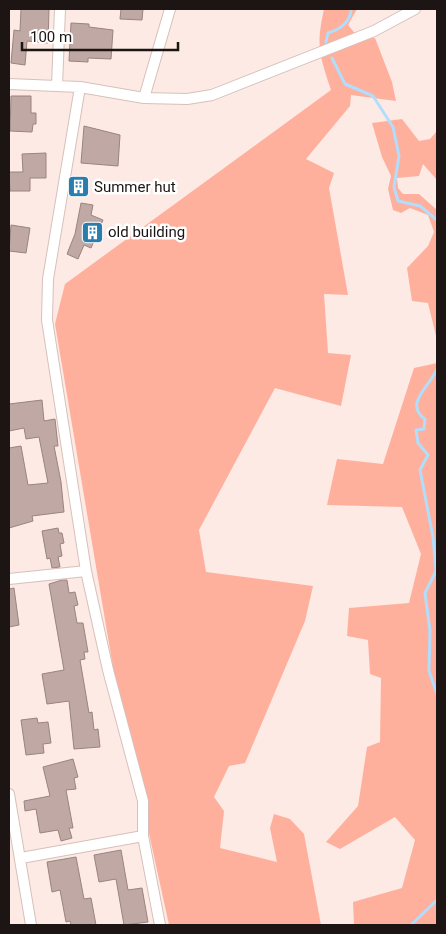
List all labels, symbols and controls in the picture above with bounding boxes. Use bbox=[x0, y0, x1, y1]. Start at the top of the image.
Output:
scale bar bbox=[22, 20, 179, 52]
text: 100 m bbox=[30, 28, 72, 46]
building icon: Summer hut bbox=[66, 175, 90, 199]
place label: Summer hut bbox=[94, 178, 176, 196]
building icon: old building bbox=[80, 220, 104, 244]
place label: old building bbox=[108, 223, 185, 241]

